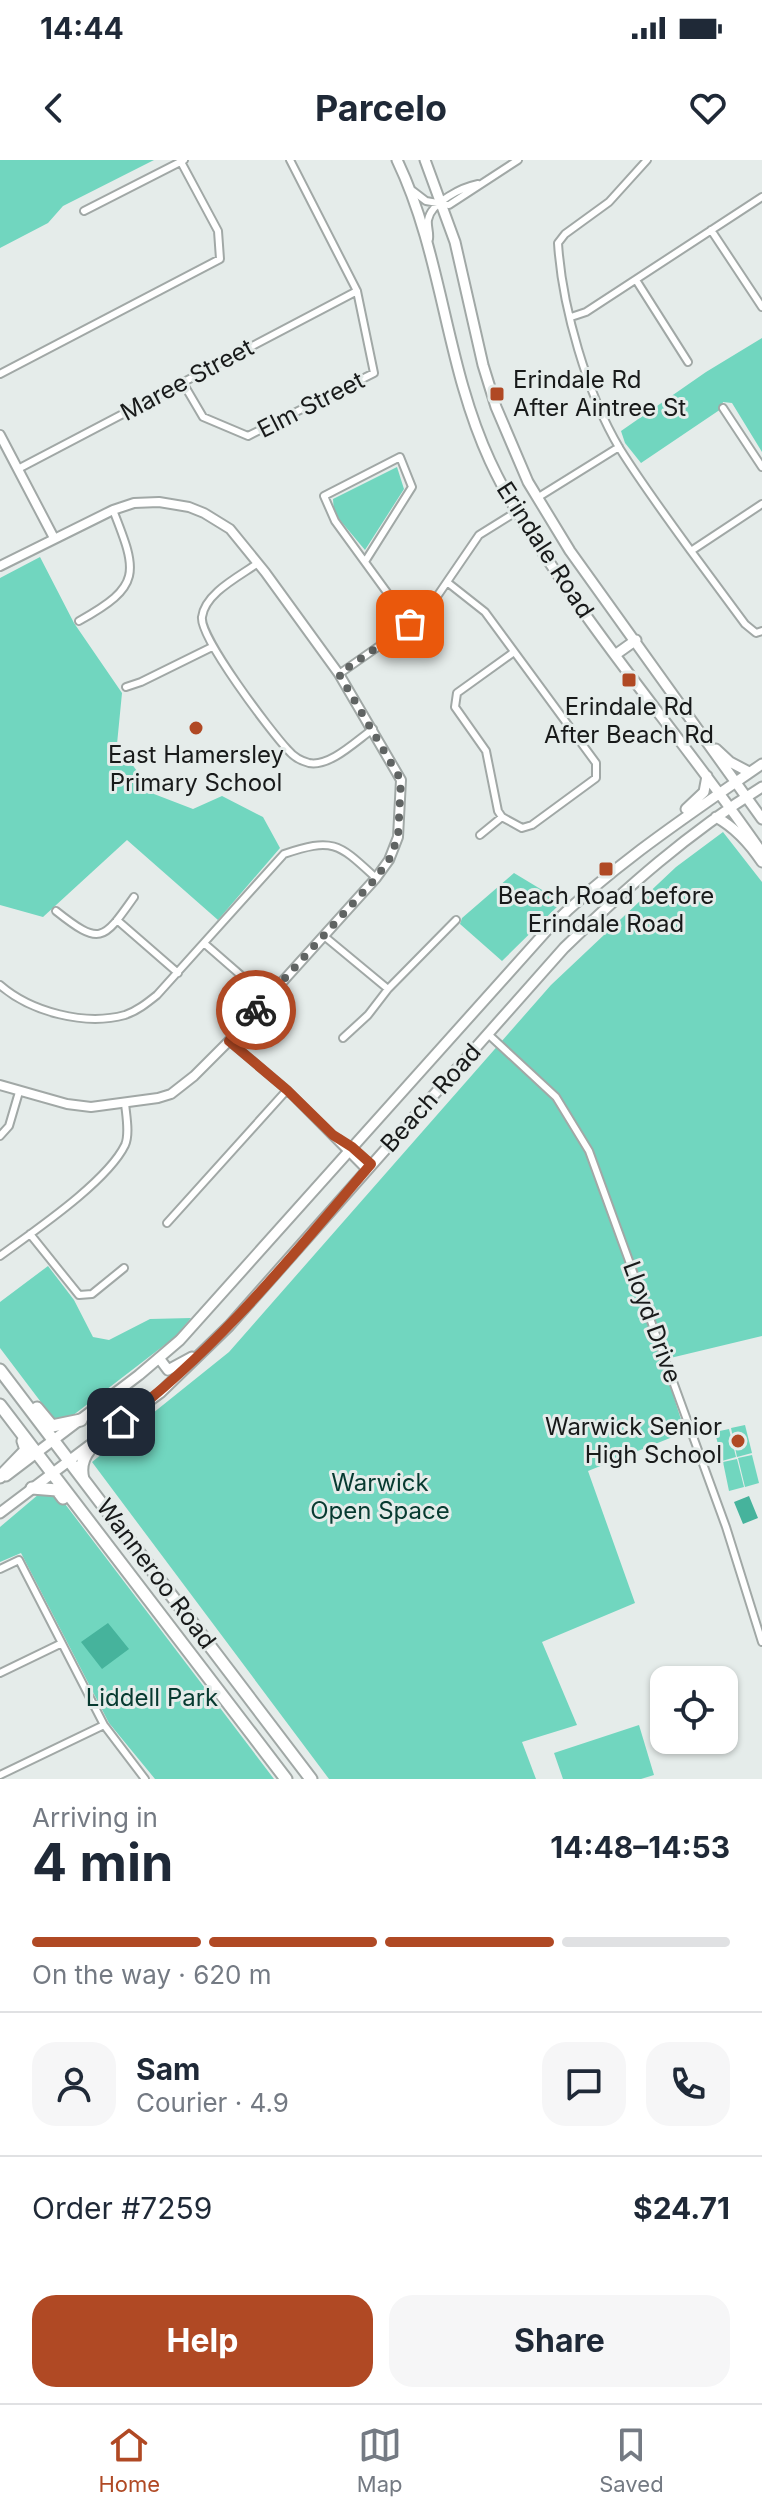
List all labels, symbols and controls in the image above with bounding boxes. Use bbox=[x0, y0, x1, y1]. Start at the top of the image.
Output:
text: 14:44 bbox=[40, 10, 124, 46]
icon: back bbox=[32, 86, 76, 130]
text: Parcelo bbox=[315, 86, 447, 130]
icon: heart bbox=[686, 86, 730, 130]
street label: Maree Street bbox=[115, 332, 258, 427]
street label: Elm Street bbox=[253, 365, 369, 444]
place label: Erindale Rd After Aintree St bbox=[513, 365, 686, 422]
marker: Erindale Rd After Aintree St bbox=[488, 385, 506, 403]
street label: Erindale Road bbox=[491, 476, 600, 623]
pin bbox=[376, 590, 444, 658]
icon: bag bbox=[388, 602, 432, 646]
marker: Erindale Rd After Beach Rd bbox=[620, 671, 638, 689]
place label: Erindale Rd After Beach Rd bbox=[544, 692, 714, 749]
marker: East Hamersley Primary School bbox=[187, 719, 205, 737]
place label: East Hamersley Primary School bbox=[108, 740, 284, 797]
marker: Beach Road before Erindale Road bbox=[597, 860, 615, 878]
place label: Beach Road before Erindale Road bbox=[498, 881, 714, 938]
courier bbox=[216, 970, 296, 1050]
icon: bike bbox=[234, 988, 278, 1032]
street label: Beach Road bbox=[374, 1037, 487, 1158]
street label: Lloyd Drive bbox=[617, 1257, 688, 1387]
pin bbox=[87, 1388, 155, 1456]
icon: home bbox=[99, 1400, 143, 1444]
place label: Warwick Senior High School bbox=[545, 1412, 722, 1469]
marker: Warwick Senior High School bbox=[729, 1432, 747, 1450]
park label: Warwick Open Space bbox=[310, 1468, 450, 1525]
street label: Wanneroo Road bbox=[91, 1493, 222, 1654]
map controls bbox=[650, 1666, 738, 1754]
button: locate bbox=[650, 1666, 738, 1754]
park label: Liddell Park bbox=[86, 1683, 218, 1712]
text: Arriving in bbox=[32, 1802, 158, 1833]
text: 14:48–14:53 bbox=[550, 1829, 730, 1865]
text: 4 min bbox=[32, 1831, 173, 1894]
text: On the way · 620 m bbox=[32, 1959, 272, 1990]
button: person bbox=[32, 2042, 116, 2126]
button: chat bbox=[542, 2042, 626, 2126]
button: phone bbox=[646, 2042, 730, 2126]
text: Sam bbox=[136, 2051, 200, 2087]
text: Courier · 4.9 bbox=[136, 2087, 289, 2118]
text: Order #7259 bbox=[32, 2190, 212, 2226]
text: $24.71 bbox=[633, 2190, 730, 2226]
button: Help bbox=[32, 2295, 373, 2387]
button: Share bbox=[389, 2295, 730, 2387]
tab: Home bbox=[98, 2423, 160, 2497]
tab: Map bbox=[357, 2423, 402, 2497]
tab: Saved bbox=[599, 2423, 664, 2497]

